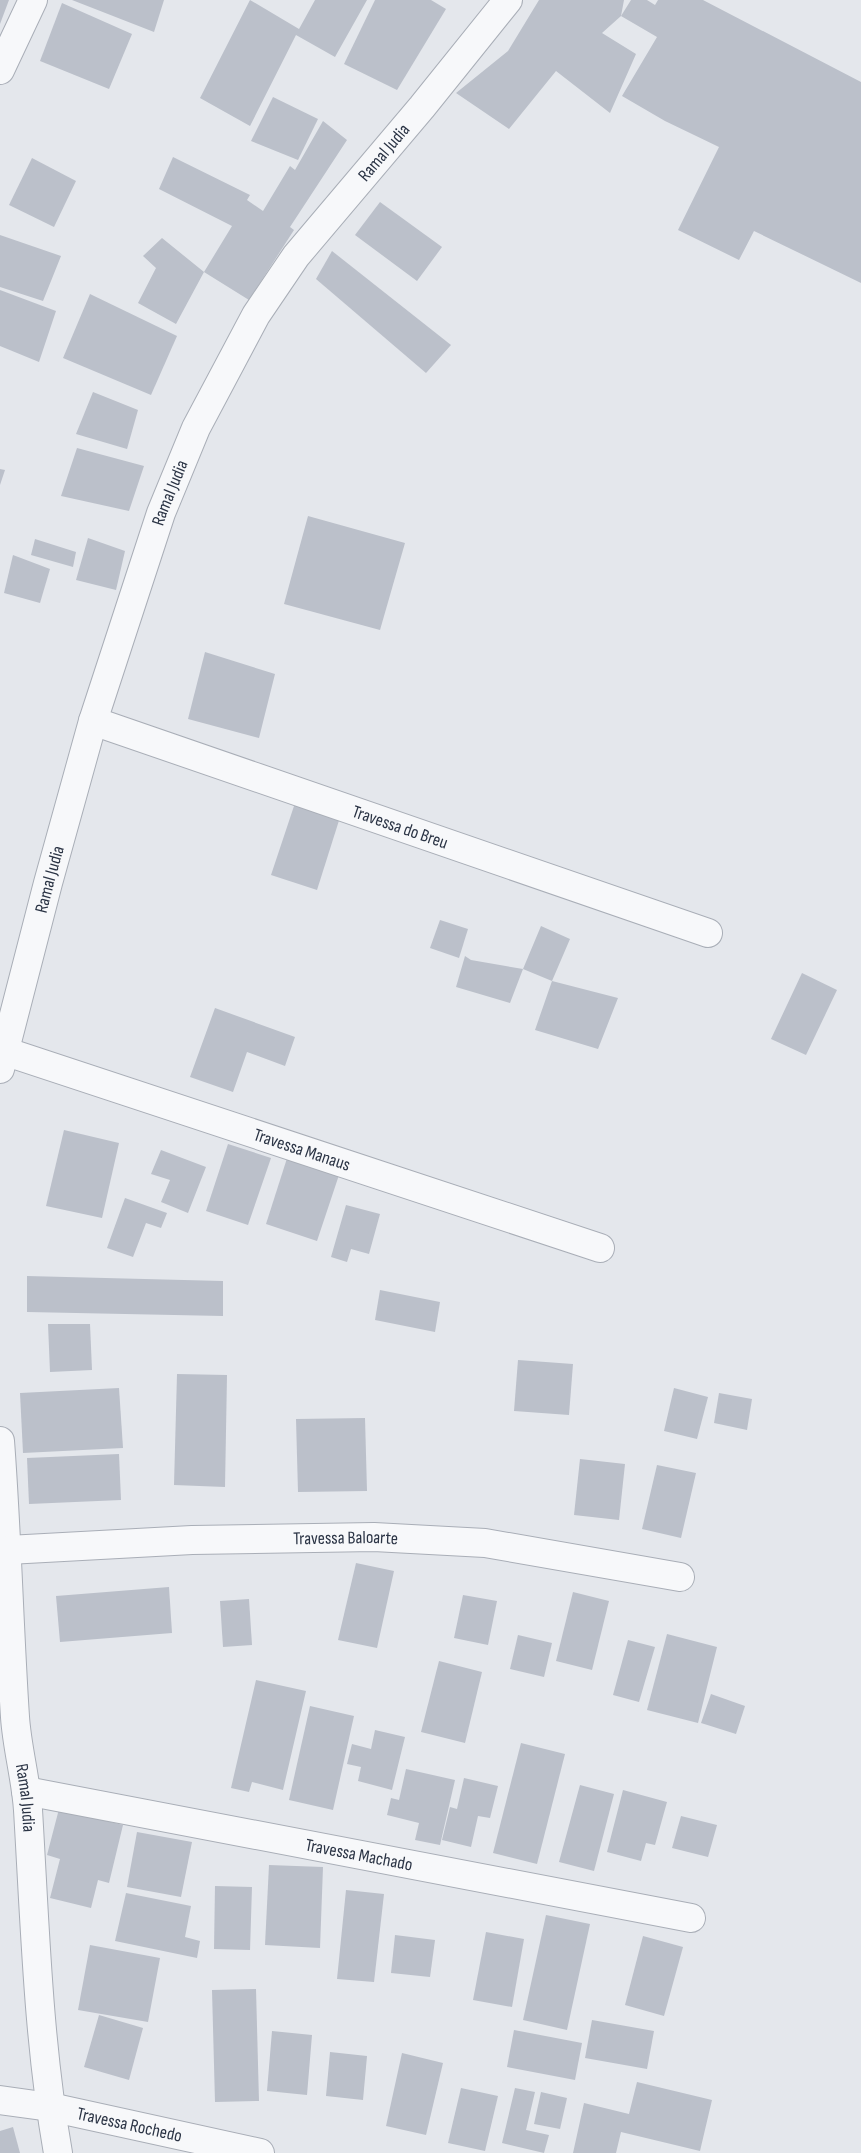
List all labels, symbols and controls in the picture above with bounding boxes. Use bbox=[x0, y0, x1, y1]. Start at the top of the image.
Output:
street label: Ramal Judia bbox=[354, 120, 414, 186]
street label: Ramal Judia bbox=[148, 457, 193, 528]
street label: Travessa do Breu bbox=[349, 801, 451, 854]
street label: Ramal Judia bbox=[31, 843, 69, 915]
street label: Travessa Manaus bbox=[251, 1124, 353, 1176]
street label: Travessa Baloarte bbox=[293, 1527, 399, 1549]
street label: Ramal Judia bbox=[11, 1762, 39, 1833]
street label: Travessa Machado bbox=[304, 1835, 414, 1876]
street label: Travessa Rochedo bbox=[75, 2103, 184, 2147]

